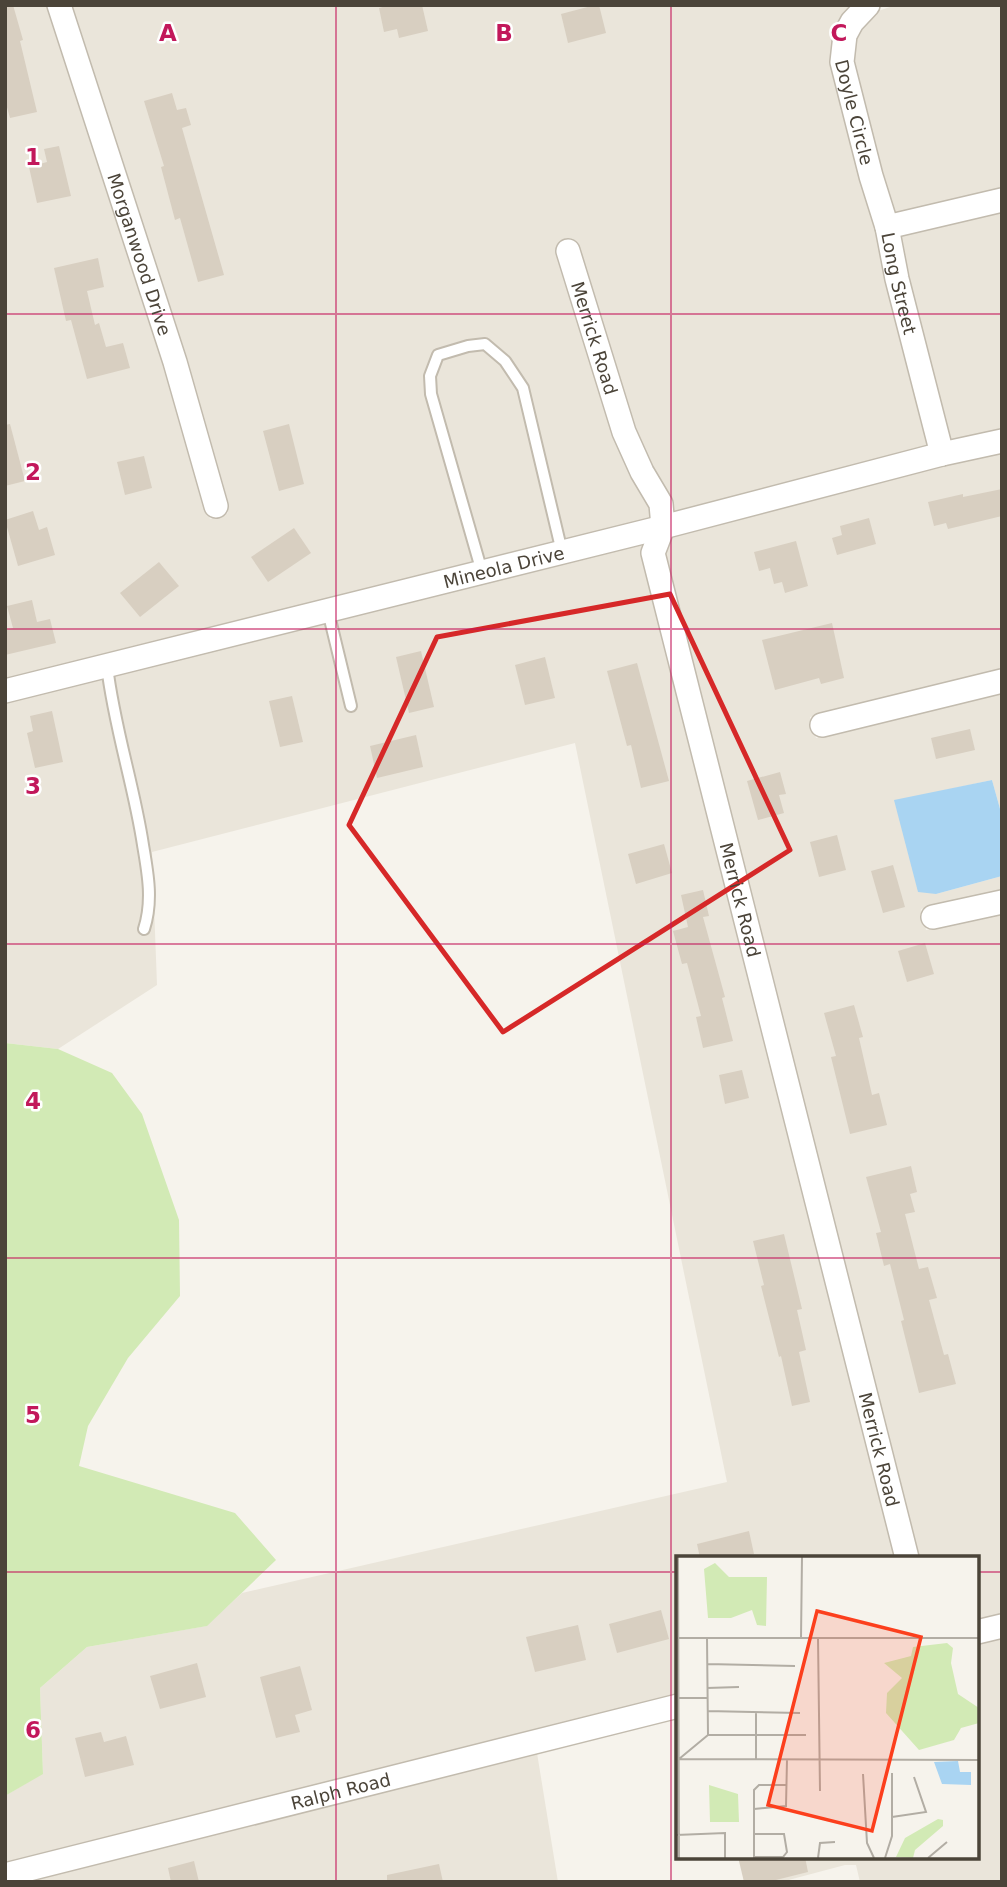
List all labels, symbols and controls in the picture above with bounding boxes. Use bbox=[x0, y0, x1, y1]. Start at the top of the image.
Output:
text: A bbox=[159, 20, 177, 46]
text: B bbox=[495, 20, 513, 46]
text: C bbox=[831, 20, 847, 46]
street label: Doyle Circle bbox=[831, 57, 878, 167]
text: 1 bbox=[25, 144, 41, 170]
street label: Morganwood Drive bbox=[104, 170, 176, 338]
street label: Long Street bbox=[878, 231, 921, 337]
street label: Merrick Road bbox=[568, 279, 622, 397]
text: 2 bbox=[25, 459, 41, 485]
street label: Mineola Drive bbox=[441, 542, 566, 592]
text: 3 bbox=[25, 773, 41, 799]
street label: Merrick Road bbox=[716, 840, 765, 959]
text: 4 bbox=[25, 1088, 41, 1114]
street label: Merrick Road bbox=[855, 1390, 904, 1509]
text: 5 bbox=[25, 1402, 41, 1428]
inset map bbox=[676, 1556, 979, 1859]
text: 6 bbox=[25, 1717, 41, 1743]
street label: Ralph Road bbox=[289, 1768, 393, 1813]

